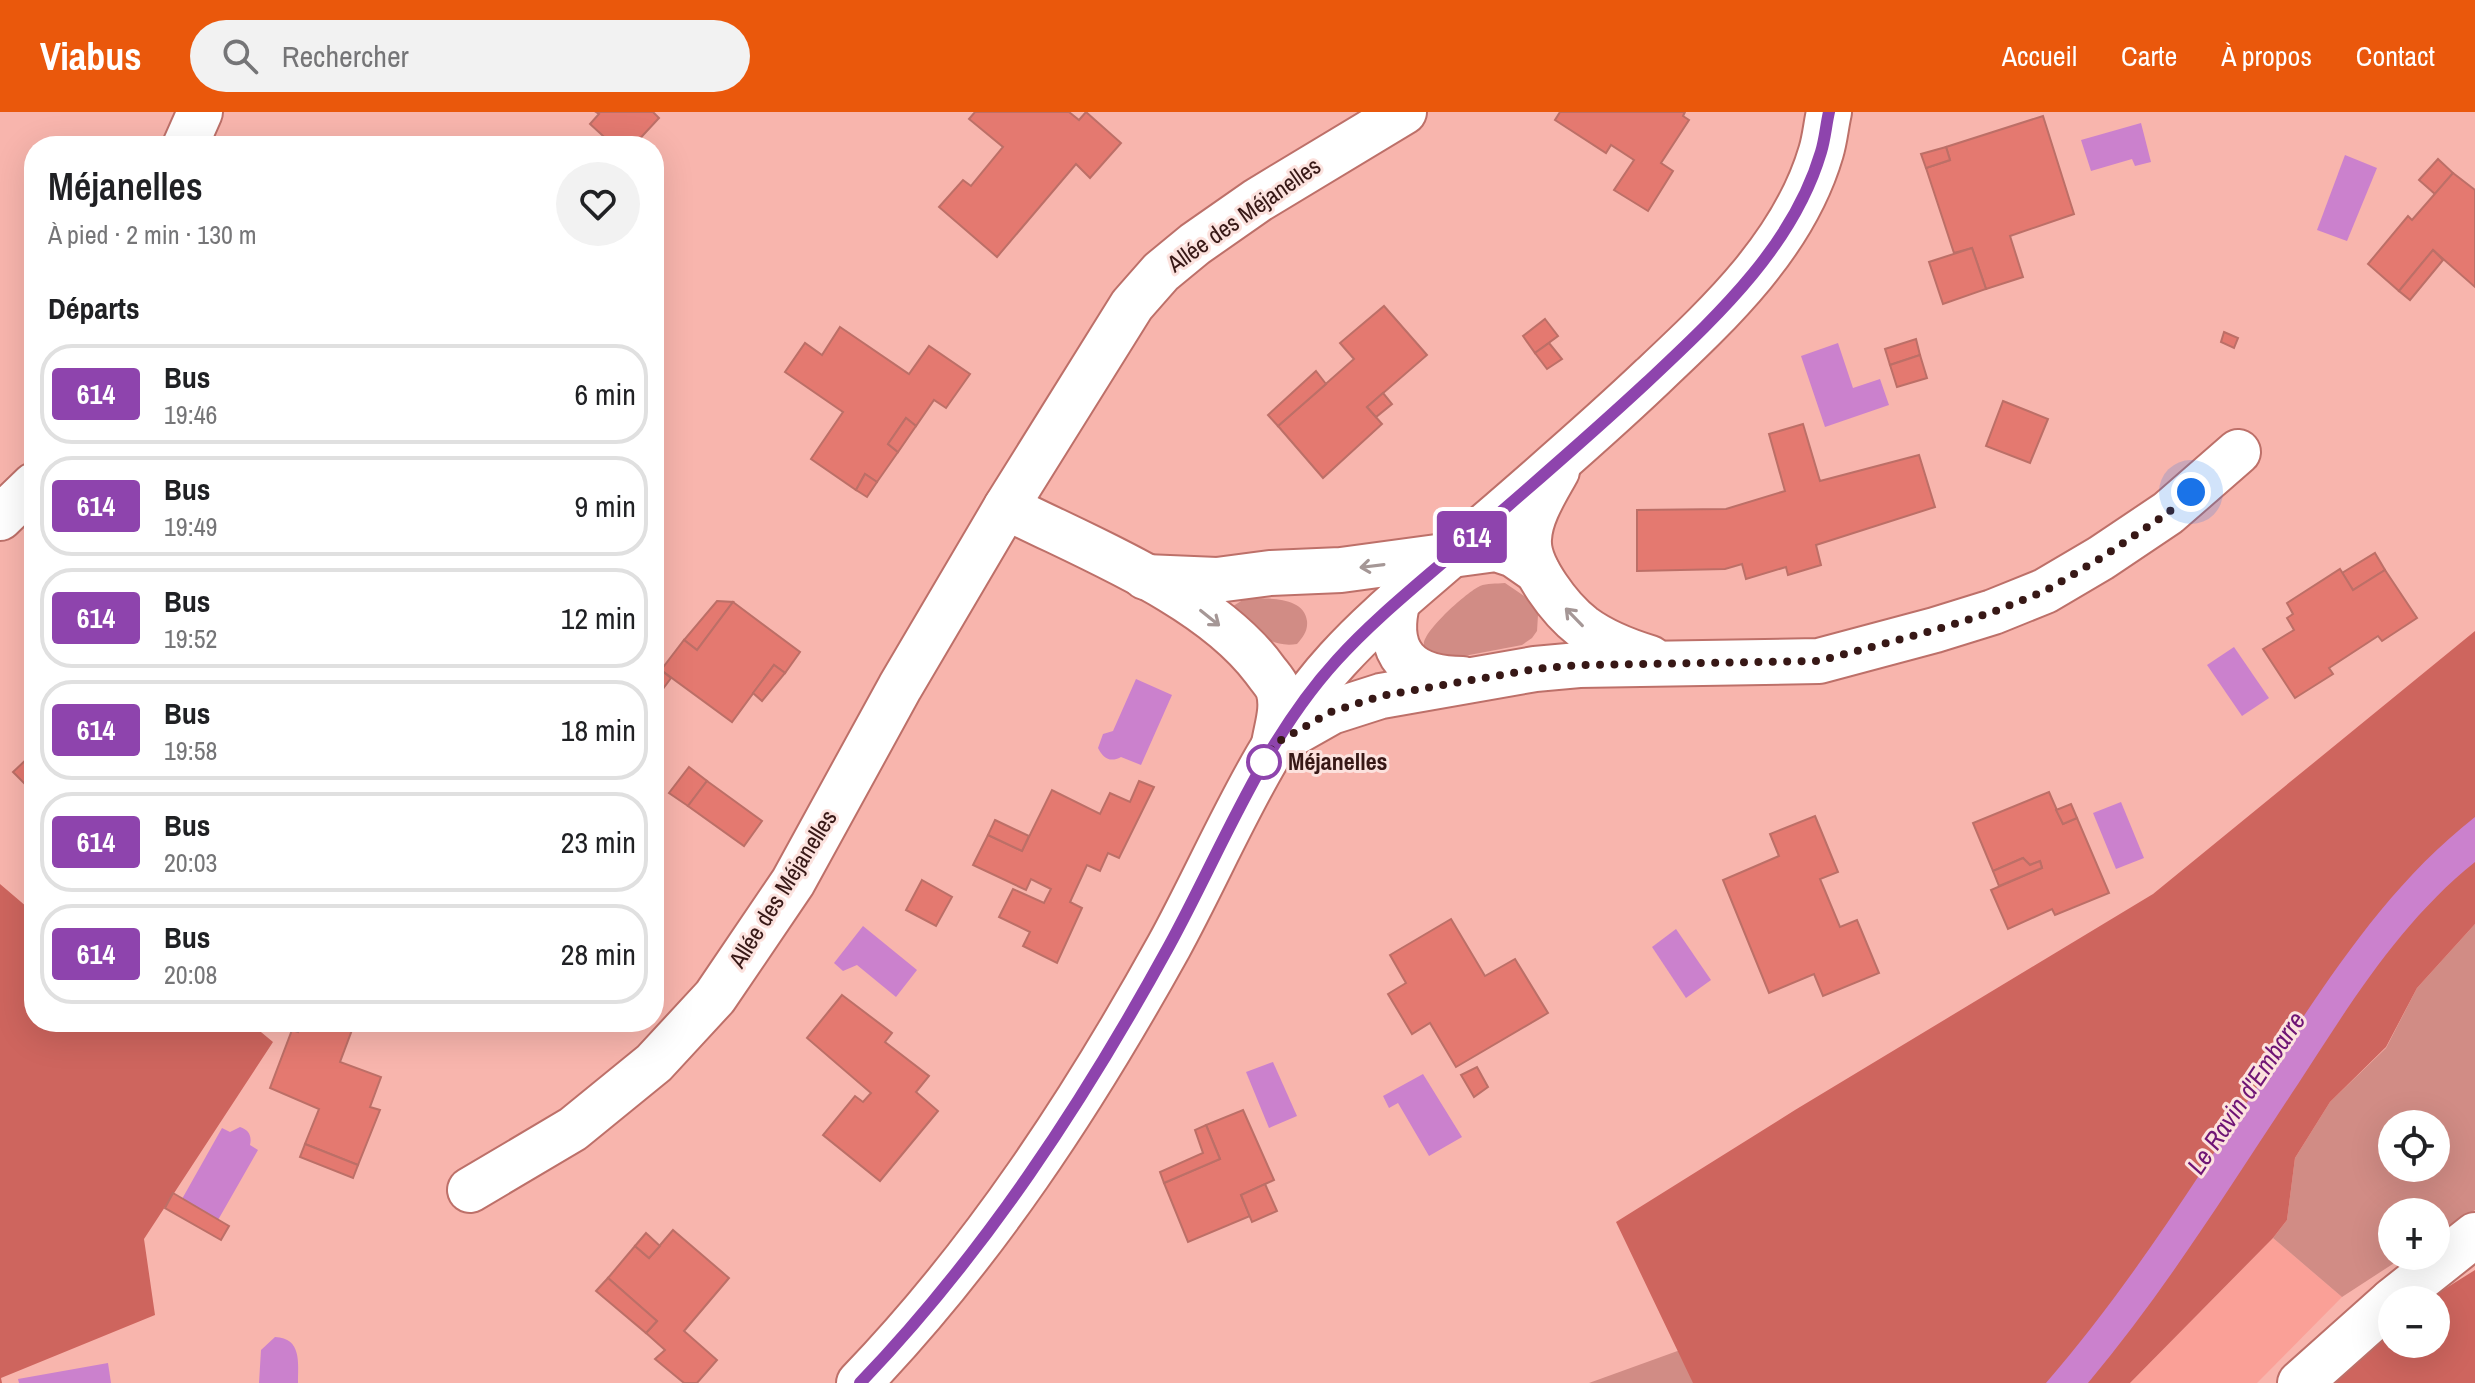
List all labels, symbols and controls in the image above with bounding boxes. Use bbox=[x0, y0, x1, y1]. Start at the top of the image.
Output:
search box bbox=[190, 20, 750, 92]
text: Viabus bbox=[40, 31, 142, 82]
icon: search bbox=[218, 34, 262, 78]
text: Rechercher bbox=[282, 36, 409, 76]
text: Accueil bbox=[2002, 37, 2077, 75]
text: Carte bbox=[2121, 37, 2177, 75]
text: À propos bbox=[2221, 37, 2312, 75]
text: Contact bbox=[2356, 37, 2435, 75]
street label: Allée des Méjanelles bbox=[1160, 149, 1327, 280]
text: Méjanelles bbox=[48, 161, 203, 212]
button: heart bbox=[556, 162, 640, 246]
text: À pied · 2 min · 130 m bbox=[48, 217, 257, 252]
text: Départs bbox=[48, 288, 140, 328]
text: Bus bbox=[164, 357, 210, 397]
text: 6 min bbox=[574, 374, 636, 414]
text: 614 bbox=[77, 375, 115, 413]
text: 19:46 bbox=[164, 397, 217, 432]
text: Bus bbox=[164, 469, 210, 509]
your location bbox=[2171, 472, 2211, 512]
text: 9 min bbox=[574, 486, 636, 526]
text: 614 bbox=[77, 487, 115, 525]
text: 19:49 bbox=[164, 509, 217, 544]
line badge: 614 bbox=[1426, 511, 1518, 563]
text: 614 bbox=[1453, 518, 1491, 556]
one-way arrow bbox=[1359, 559, 1386, 574]
text: Bus bbox=[164, 581, 210, 621]
text: 12 min bbox=[561, 598, 636, 638]
text: 614 bbox=[77, 599, 115, 637]
one-way arrow bbox=[1565, 608, 1584, 627]
one-way arrow bbox=[1199, 610, 1220, 627]
text: 19:52 bbox=[164, 621, 217, 656]
text: Bus bbox=[164, 693, 210, 733]
text: 18 min bbox=[561, 710, 636, 750]
text: 614 bbox=[77, 711, 115, 749]
text: 19:58 bbox=[164, 733, 217, 768]
marker: Méjanelles bbox=[1247, 745, 1281, 779]
place label: Méjanelles bbox=[1288, 745, 1388, 777]
street label: Allée des Méjanelles bbox=[720, 803, 844, 974]
text: Bus bbox=[164, 805, 210, 845]
text: 23 min bbox=[561, 822, 636, 862]
text: 614 bbox=[77, 823, 115, 861]
text: 20:03 bbox=[164, 845, 217, 880]
text: Bus bbox=[164, 917, 210, 957]
text: 28 min bbox=[561, 934, 636, 974]
text: 614 bbox=[77, 935, 115, 973]
text: 20:08 bbox=[164, 957, 217, 992]
water label: Le Ravin d'Embarre bbox=[2178, 1005, 2313, 1181]
map controls bbox=[2378, 1110, 2450, 1358]
button: locate bbox=[2378, 1110, 2450, 1182]
button: + bbox=[2378, 1198, 2450, 1270]
button: − bbox=[2378, 1286, 2450, 1358]

